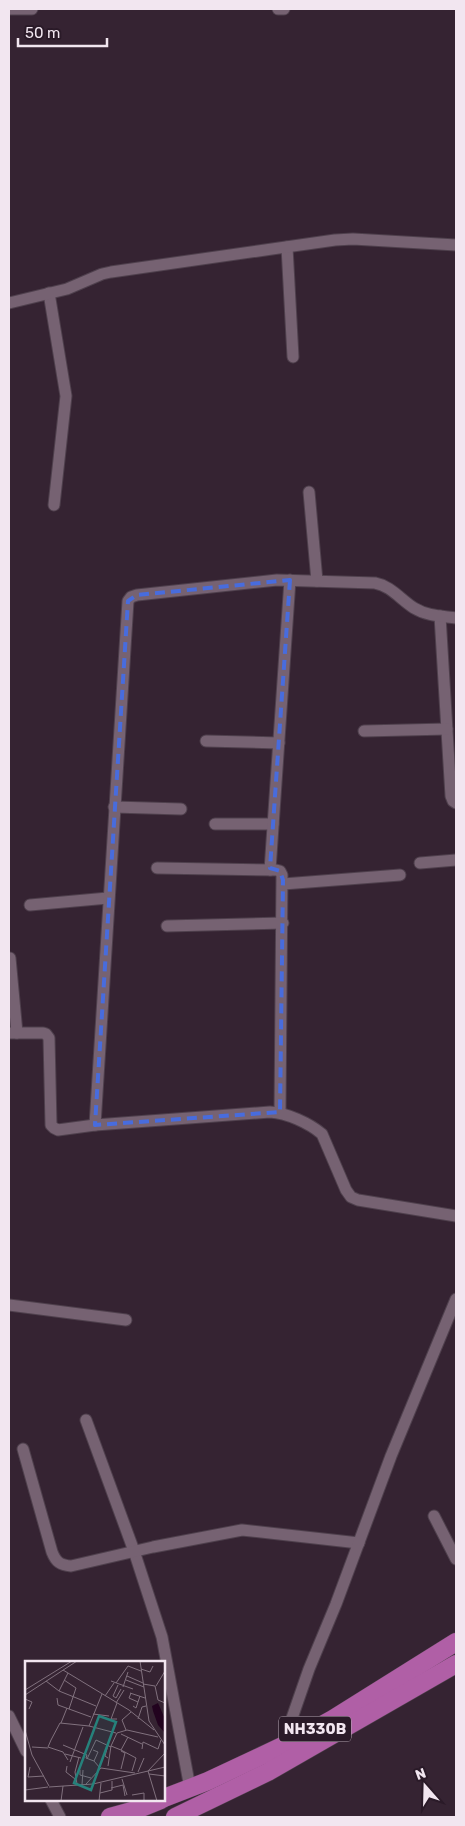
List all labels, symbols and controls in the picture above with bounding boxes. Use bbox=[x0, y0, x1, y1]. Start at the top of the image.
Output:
scale bar bbox=[18, 15, 106, 47]
text: 50 m bbox=[25, 24, 60, 42]
inset map bbox=[25, 1661, 165, 1801]
road number: NH330B bbox=[279, 1716, 351, 1742]
north arrow bbox=[400, 1761, 450, 1811]
text: N bbox=[413, 1765, 428, 1784]

